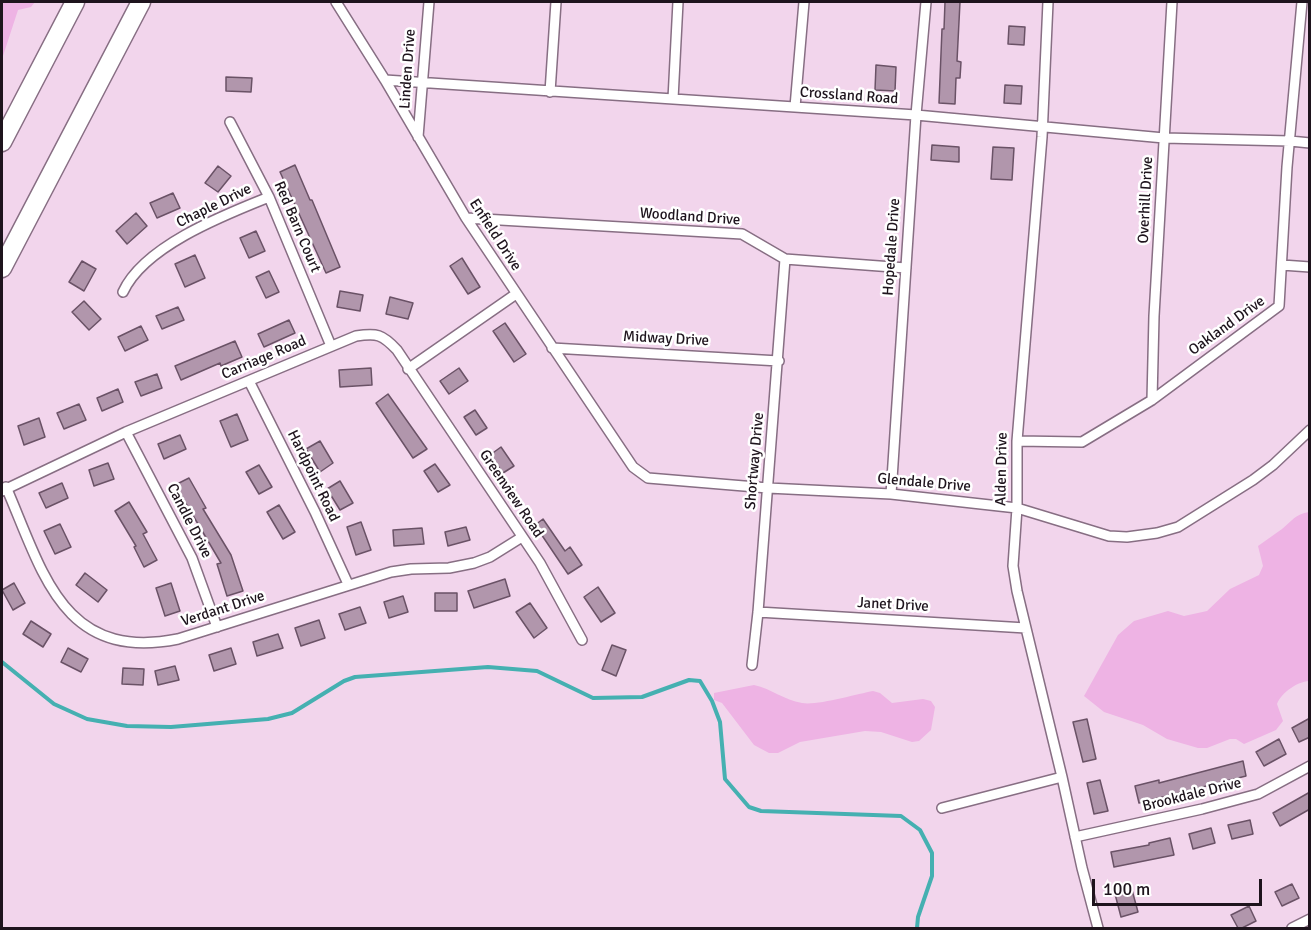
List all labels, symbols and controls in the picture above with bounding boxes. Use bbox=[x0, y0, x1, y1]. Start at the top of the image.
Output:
street label: Linden Drive bbox=[396, 28, 420, 110]
street label: Crossland Road bbox=[799, 84, 899, 108]
street label: Overhill Drive bbox=[1135, 156, 1157, 244]
street label: Red Barn Court bbox=[270, 179, 324, 275]
street label: Chaple Drive bbox=[173, 180, 255, 232]
street label: Enfield Drive bbox=[465, 196, 525, 274]
street label: Hopedale Drive bbox=[880, 198, 904, 296]
street label: Woodland Drive bbox=[639, 205, 741, 229]
street label: Oakland Drive bbox=[1185, 292, 1269, 360]
street label: Midway Drive bbox=[623, 328, 709, 350]
street label: Carriage Road bbox=[219, 332, 309, 384]
street label: Shortway Drive bbox=[742, 412, 768, 510]
street label: Hardpoint Road bbox=[283, 427, 343, 525]
street label: Alden Drive bbox=[992, 432, 1012, 506]
street label: Greenview Road bbox=[475, 447, 547, 541]
street label: Glendale Drive bbox=[877, 470, 971, 496]
street label: Candle Drive bbox=[163, 481, 215, 561]
street label: Verdant Drive bbox=[179, 587, 267, 631]
street label: Janet Drive bbox=[857, 594, 929, 616]
street label: Brookdale Drive bbox=[1141, 774, 1243, 816]
scale bar bbox=[1095, 867, 1264, 905]
text: 100 m bbox=[1103, 878, 1150, 900]

